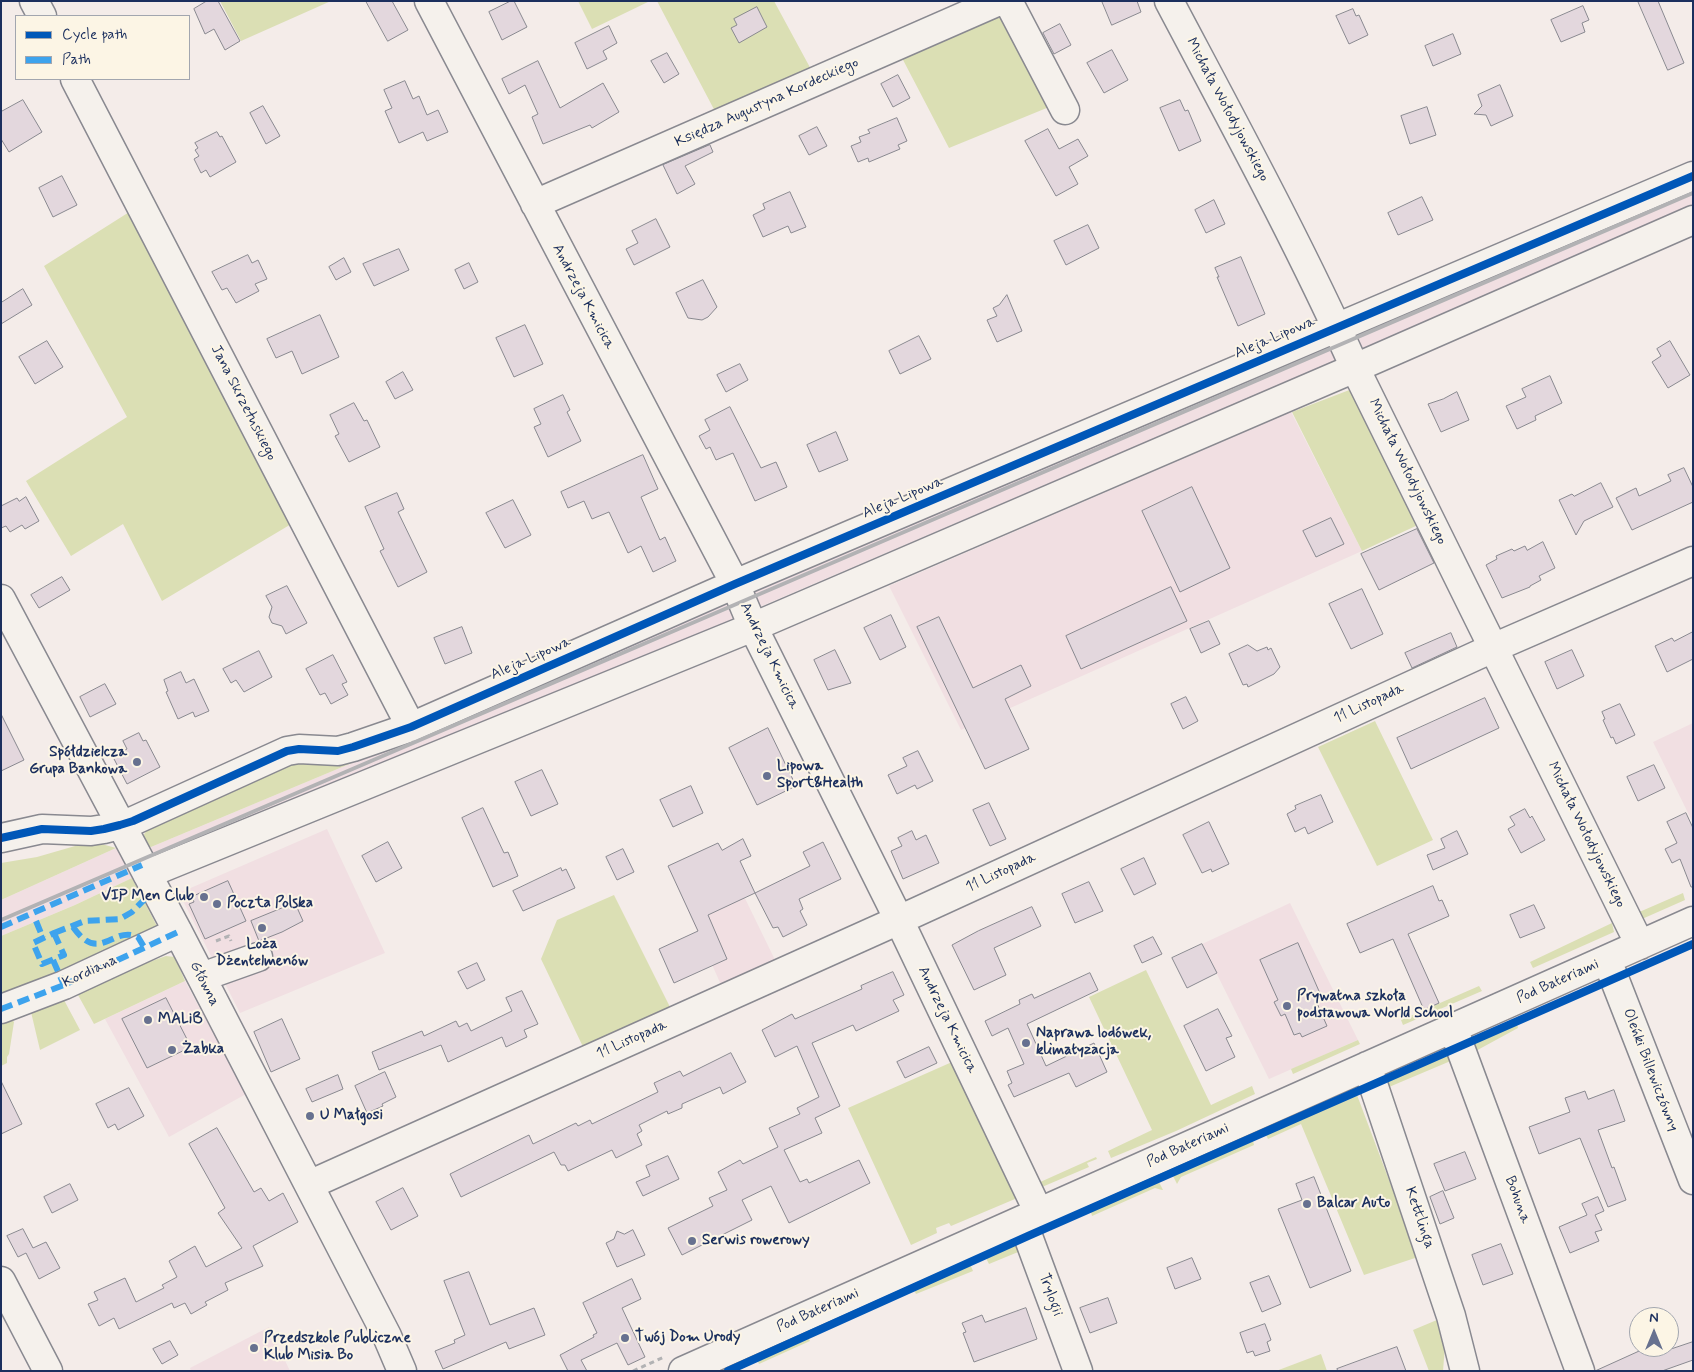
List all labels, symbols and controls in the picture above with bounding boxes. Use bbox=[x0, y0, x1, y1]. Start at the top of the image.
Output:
legend bbox=[15, 15, 190, 80]
text: Cycle path bbox=[62, 25, 127, 45]
street label: Michała Wołodyjowskiego bbox=[1181, 35, 1273, 185]
text: Path bbox=[62, 50, 91, 70]
street label: Księdza Augustyna Kordeckiego bbox=[672, 54, 862, 152]
street label: Andrzeja Kmicica bbox=[548, 241, 618, 353]
street label: Aleja Lipowa bbox=[1232, 313, 1318, 363]
street label: Jana Skrzetuskiego bbox=[206, 342, 280, 464]
street label: Michała Wołodyjowskiego bbox=[1364, 396, 1450, 548]
street label: Aleja Lipowa bbox=[860, 473, 946, 523]
street label: Andrzeja Kmicica bbox=[735, 600, 803, 712]
street label: Aleja Lipowa bbox=[488, 633, 574, 685]
street label: 11 Listopada bbox=[1331, 680, 1407, 728]
place label: Spółdzielcza Grupa Bankowa bbox=[29, 744, 127, 779]
marker: Spółdzielcza Grupa Bankowa bbox=[131, 756, 143, 768]
place label: Lipowa Sport&Health bbox=[777, 758, 863, 793]
street label: Michała Wołodyjowskiego bbox=[1543, 759, 1629, 911]
marker: Lipowa Sport&Health bbox=[761, 770, 773, 782]
street label: 11 Listopada bbox=[963, 849, 1039, 897]
place label: VIP Men Club bbox=[102, 888, 194, 906]
marker: VIP Men Club bbox=[198, 891, 210, 903]
place label: Poczta Polska bbox=[227, 895, 313, 913]
marker: Poczta Polska bbox=[211, 898, 223, 910]
marker: Loża Dżentelmenów bbox=[256, 922, 268, 934]
place label: Loża Dżentelmenów bbox=[216, 936, 308, 971]
street label: Kordiana bbox=[60, 952, 120, 992]
street label: Pod Bateriami bbox=[1514, 956, 1602, 1008]
street label: Główna bbox=[185, 959, 223, 1009]
street label: Andrzeja Kmicica bbox=[913, 964, 981, 1076]
place label: Prywatna szkoła podstawowa World School bbox=[1297, 988, 1453, 1023]
marker: Prywatna szkoła podstawowa World School bbox=[1281, 1000, 1293, 1012]
street label: Oleńki Billewiczówny bbox=[1618, 1006, 1682, 1134]
place label: MALiB bbox=[158, 1011, 203, 1029]
marker: MALiB bbox=[142, 1014, 154, 1026]
street label: 11 Listopada bbox=[594, 1016, 670, 1064]
place label: Naprawa lodówek, klimatyzacja bbox=[1036, 1025, 1151, 1060]
marker: Naprawa lodówek, klimatyzacja bbox=[1020, 1037, 1032, 1049]
place label: Żabka bbox=[182, 1041, 224, 1059]
marker: Żabka bbox=[166, 1044, 178, 1056]
place label: U Małgosi bbox=[320, 1107, 383, 1125]
marker: U Małgosi bbox=[304, 1110, 316, 1122]
street label: Pod Bateriami bbox=[1144, 1120, 1232, 1172]
street label: Bohuna bbox=[1500, 1174, 1534, 1226]
street label: Kettlinga bbox=[1400, 1185, 1438, 1251]
place label: Balcar Auto bbox=[1317, 1195, 1390, 1213]
marker: Balcar Auto bbox=[1301, 1198, 1313, 1210]
place label: Serwis rowerowy bbox=[702, 1232, 810, 1250]
marker: Serwis rowerowy bbox=[686, 1235, 698, 1247]
street label: Trylogii bbox=[1034, 1271, 1066, 1319]
street label: Pod Bateriami bbox=[774, 1285, 862, 1337]
north arrow bbox=[1629, 1307, 1679, 1357]
text: N bbox=[1649, 1309, 1659, 1327]
place label: Twój Dom Urody bbox=[635, 1329, 740, 1347]
place label: Przedszkole Publiczne Klub Misia Bo bbox=[264, 1330, 411, 1365]
marker: Twój Dom Urody bbox=[619, 1332, 631, 1344]
marker: Przedszkole Publiczne Klub Misia Bo bbox=[248, 1342, 260, 1354]

